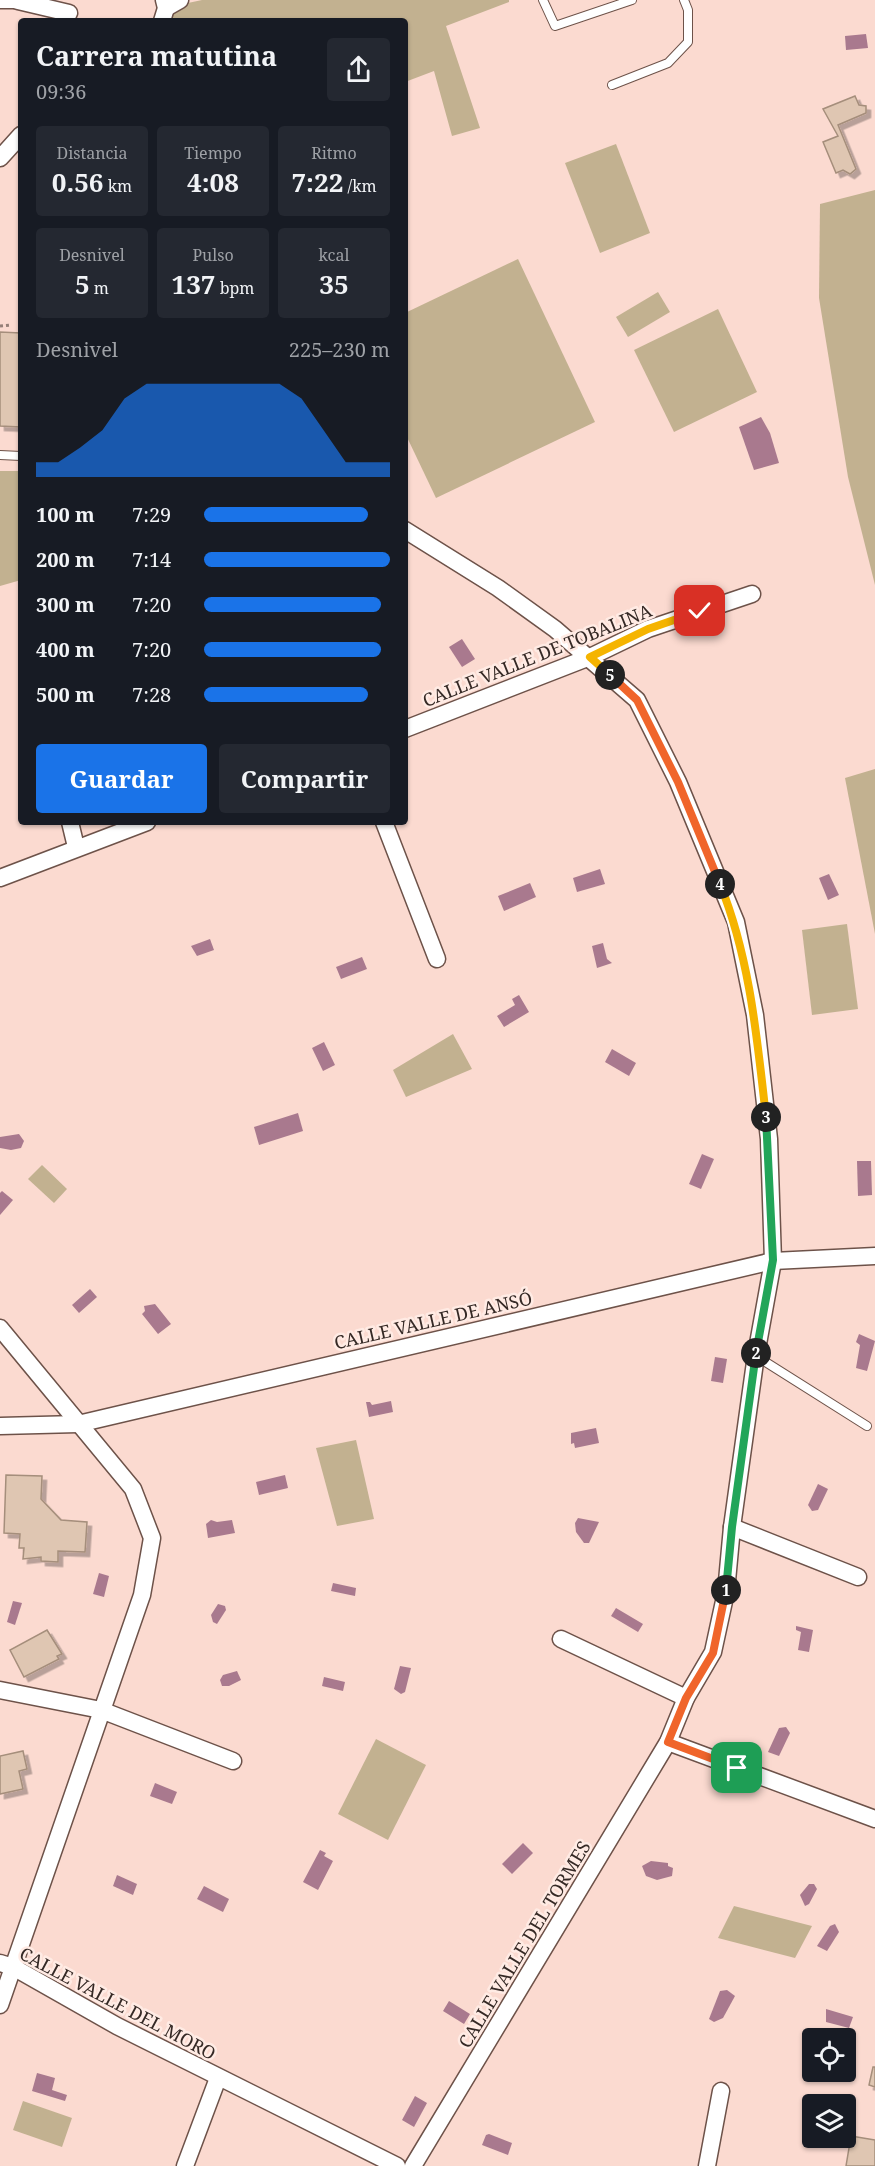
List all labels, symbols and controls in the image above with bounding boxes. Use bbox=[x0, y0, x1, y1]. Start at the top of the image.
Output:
text: Carrera matutina bbox=[36, 37, 277, 74]
button: share bbox=[327, 38, 390, 101]
text: 09:36 bbox=[36, 78, 86, 105]
text: Distancia bbox=[57, 142, 127, 164]
text: Tiempo bbox=[184, 142, 242, 164]
text: Ritmo bbox=[311, 142, 357, 164]
text: 0.56 bbox=[52, 164, 104, 200]
text: 4:08 bbox=[187, 164, 239, 200]
text: 7:22 bbox=[291, 164, 343, 200]
text: km bbox=[104, 175, 132, 197]
text: /km bbox=[343, 175, 377, 197]
text: Desnivel bbox=[59, 244, 125, 266]
text: Pulso bbox=[192, 244, 234, 266]
text: kcal bbox=[319, 244, 349, 266]
text: 5 bbox=[75, 266, 90, 302]
text: 137 bbox=[171, 266, 216, 302]
text: 35 bbox=[319, 266, 349, 302]
text: m bbox=[90, 277, 109, 299]
text: bpm bbox=[216, 277, 255, 299]
text: Desnivel bbox=[36, 336, 118, 363]
text: 225–230 m bbox=[289, 336, 390, 363]
text: 100 m bbox=[36, 501, 95, 528]
text: 7:29 bbox=[132, 501, 171, 528]
text: 200 m bbox=[36, 546, 95, 573]
text: 7:14 bbox=[132, 546, 171, 573]
pin bbox=[674, 585, 725, 636]
text: 300 m bbox=[36, 591, 95, 618]
text: 7:20 bbox=[132, 591, 171, 618]
icon: check bbox=[683, 594, 716, 627]
street label: CALLE VALLE DE TOBALINA bbox=[419, 598, 655, 712]
text: 400 m bbox=[36, 636, 95, 663]
text: 7:20 bbox=[132, 636, 171, 663]
pin: 5 bbox=[595, 660, 625, 690]
text: 5 bbox=[605, 664, 615, 686]
text: 500 m bbox=[36, 681, 95, 708]
text: 7:28 bbox=[132, 681, 171, 708]
button: Guardar bbox=[36, 744, 207, 813]
button: Compartir bbox=[219, 744, 390, 813]
pin: 4 bbox=[705, 869, 735, 899]
text: 4 bbox=[715, 873, 725, 895]
pin: 3 bbox=[751, 1102, 781, 1132]
text: 3 bbox=[761, 1106, 771, 1128]
street label: CALLE VALLE DE ANSÓ bbox=[332, 1286, 534, 1354]
pin: 2 bbox=[741, 1338, 771, 1368]
text: 2 bbox=[751, 1342, 761, 1364]
pin: 1 bbox=[711, 1575, 741, 1605]
text: 1 bbox=[721, 1579, 731, 1601]
pin bbox=[711, 1742, 762, 1793]
icon: arrive bbox=[720, 1751, 753, 1784]
street label: CALLE VALLE DEL TORMES bbox=[452, 1836, 596, 2052]
street label: CALLE VALLE DEL MORO bbox=[16, 1941, 220, 2065]
map controls bbox=[802, 2028, 856, 2148]
button: locate bbox=[802, 2028, 856, 2082]
button: layers bbox=[802, 2094, 856, 2148]

